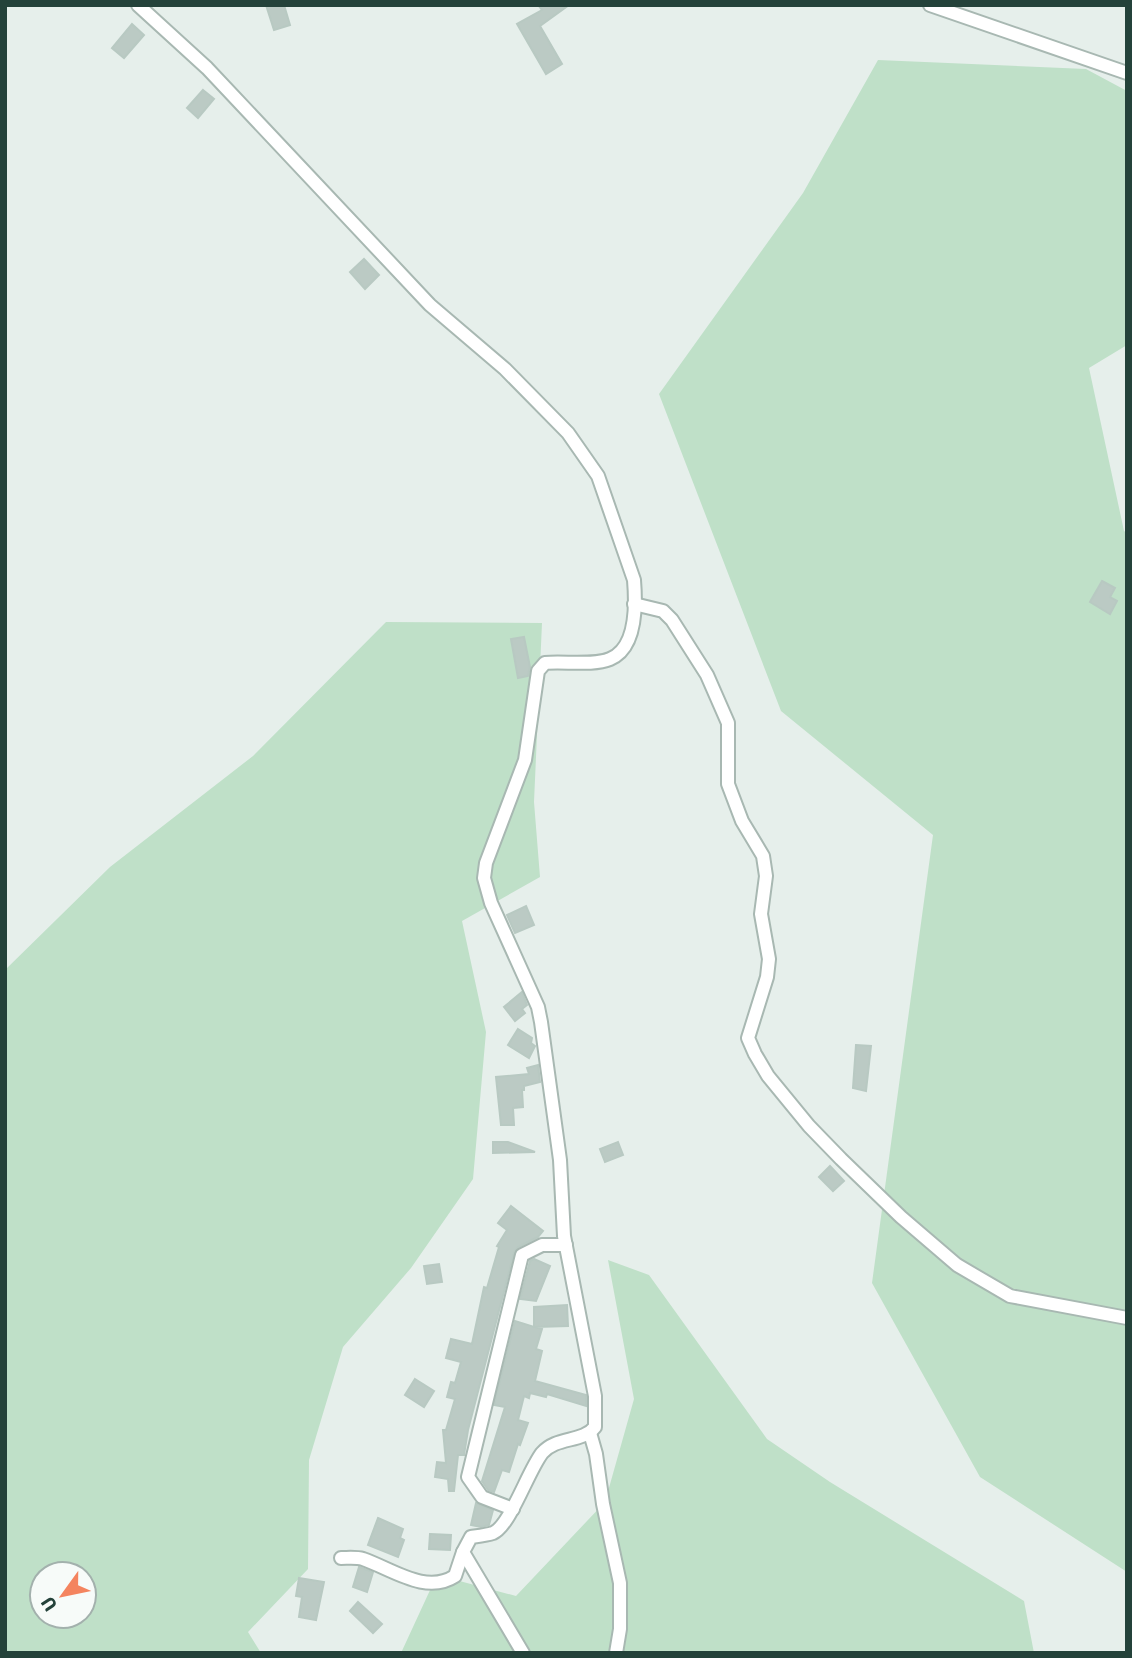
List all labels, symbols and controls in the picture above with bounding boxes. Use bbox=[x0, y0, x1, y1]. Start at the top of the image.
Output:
north arrow bbox=[28, 1560, 98, 1630]
text: U bbox=[36, 1592, 63, 1616]

